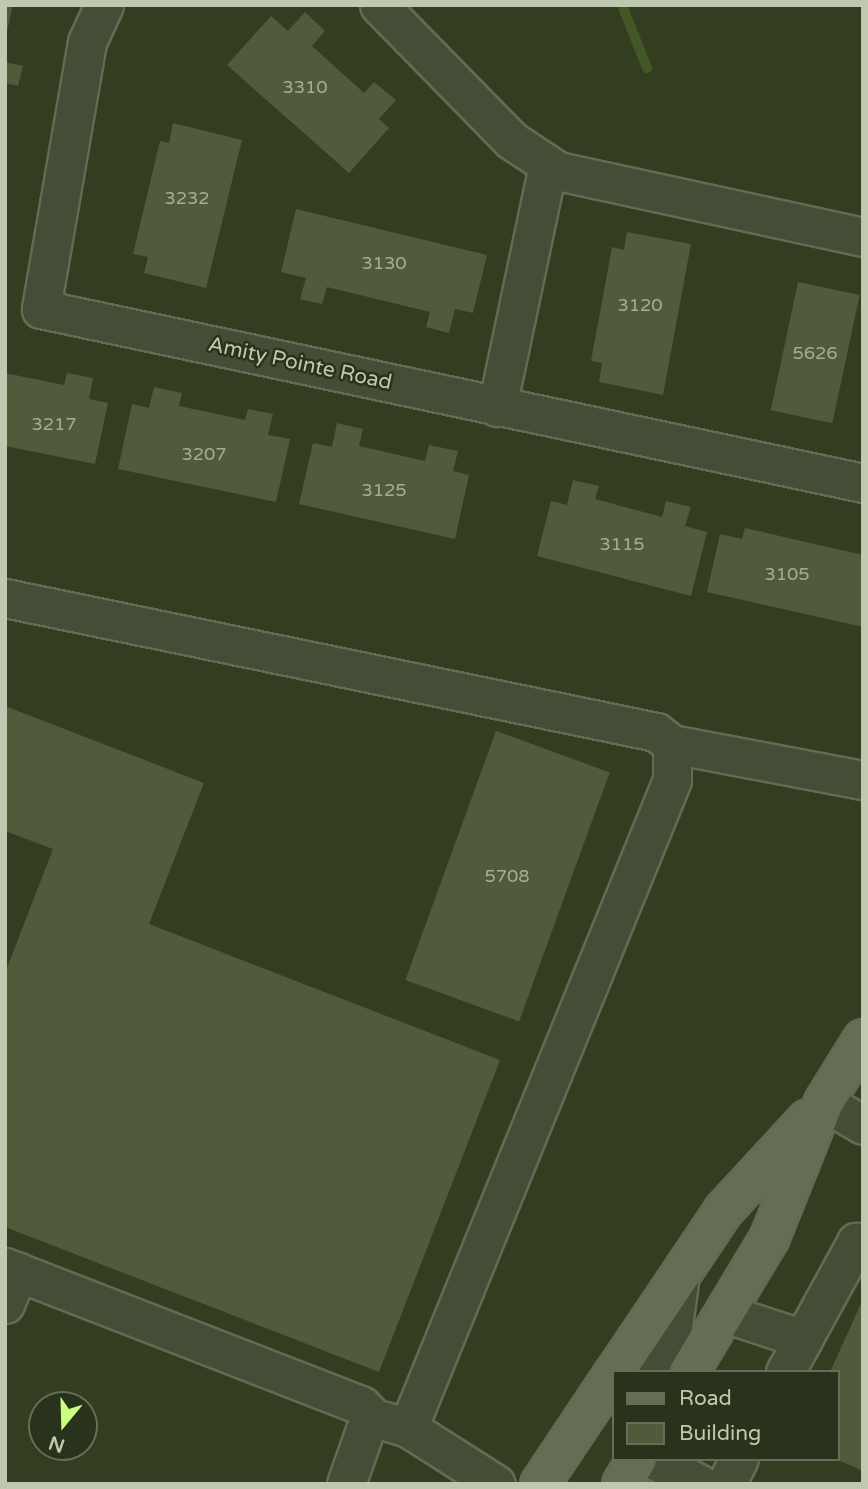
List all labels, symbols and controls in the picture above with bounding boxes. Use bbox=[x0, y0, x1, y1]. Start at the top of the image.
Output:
house number: 3310 bbox=[282, 76, 328, 98]
house number: 3232 bbox=[164, 187, 210, 209]
house number: 3130 bbox=[361, 252, 407, 274]
house number: 3120 bbox=[617, 294, 663, 316]
street label: Amity Pointe Road bbox=[206, 332, 394, 396]
house number: 5626 bbox=[792, 342, 838, 364]
house number: 3217 bbox=[31, 413, 77, 435]
house number: 3207 bbox=[181, 443, 227, 465]
house number: 3125 bbox=[361, 479, 407, 501]
house number: 3115 bbox=[599, 533, 645, 555]
house number: 3105 bbox=[764, 563, 810, 585]
house number: 5708 bbox=[484, 865, 530, 887]
legend bbox=[612, 1370, 840, 1461]
text: Road bbox=[679, 1386, 732, 1411]
north arrow bbox=[28, 1391, 98, 1461]
text: Building bbox=[679, 1421, 761, 1446]
text: N bbox=[46, 1431, 68, 1457]

